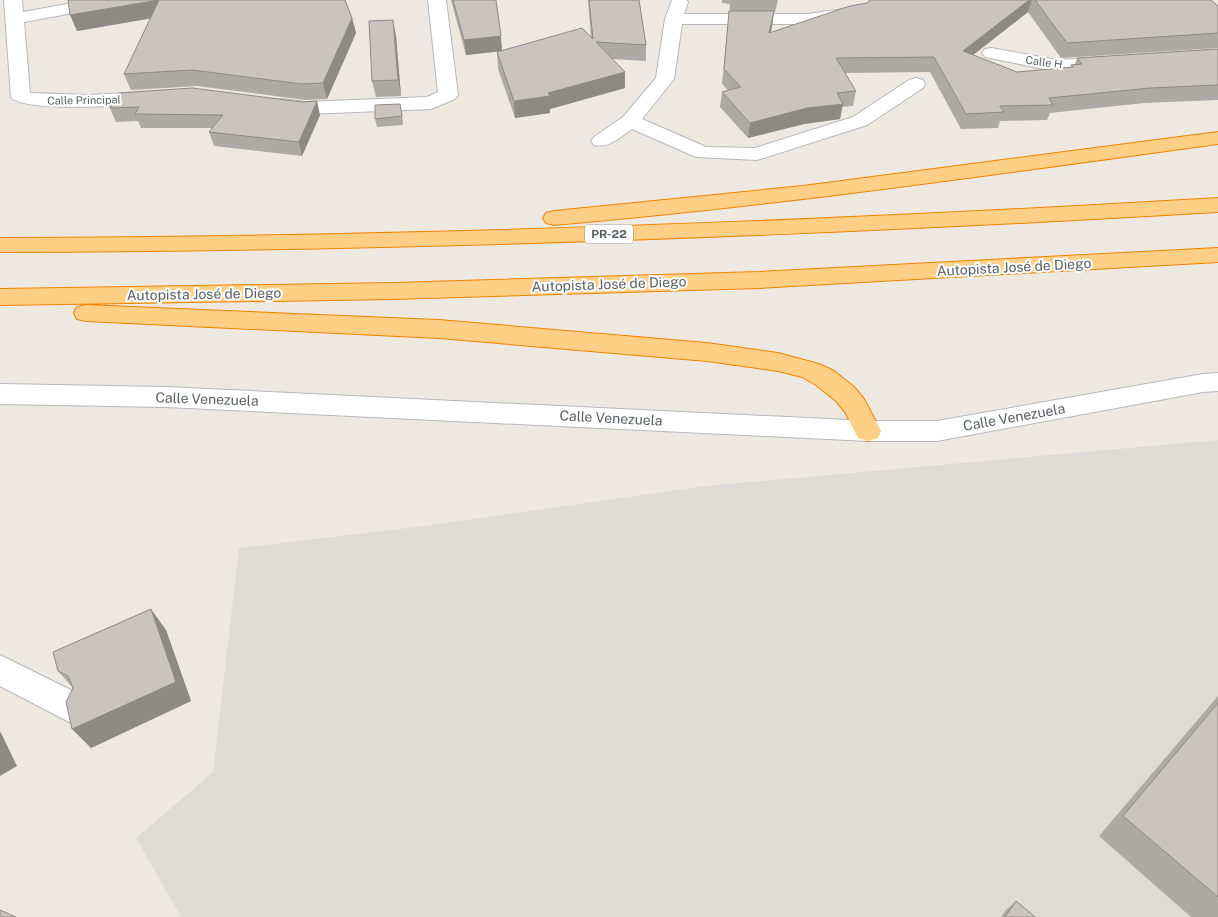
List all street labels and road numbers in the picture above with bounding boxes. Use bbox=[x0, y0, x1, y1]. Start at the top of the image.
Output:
street label: Calle H bbox=[1025, 53, 1063, 71]
street label: Calle Principal bbox=[47, 93, 121, 107]
road number: PR-22 bbox=[585, 224, 633, 243]
street label: Autopista José de Diego bbox=[936, 255, 1092, 279]
street label: Autopista José de Diego bbox=[531, 273, 687, 295]
street label: Autopista José de Diego bbox=[126, 285, 282, 303]
street label: Calle Venezuela bbox=[155, 389, 259, 409]
street label: Calle Venezuela bbox=[962, 400, 1066, 434]
street label: Calle Venezuela bbox=[559, 407, 663, 429]

